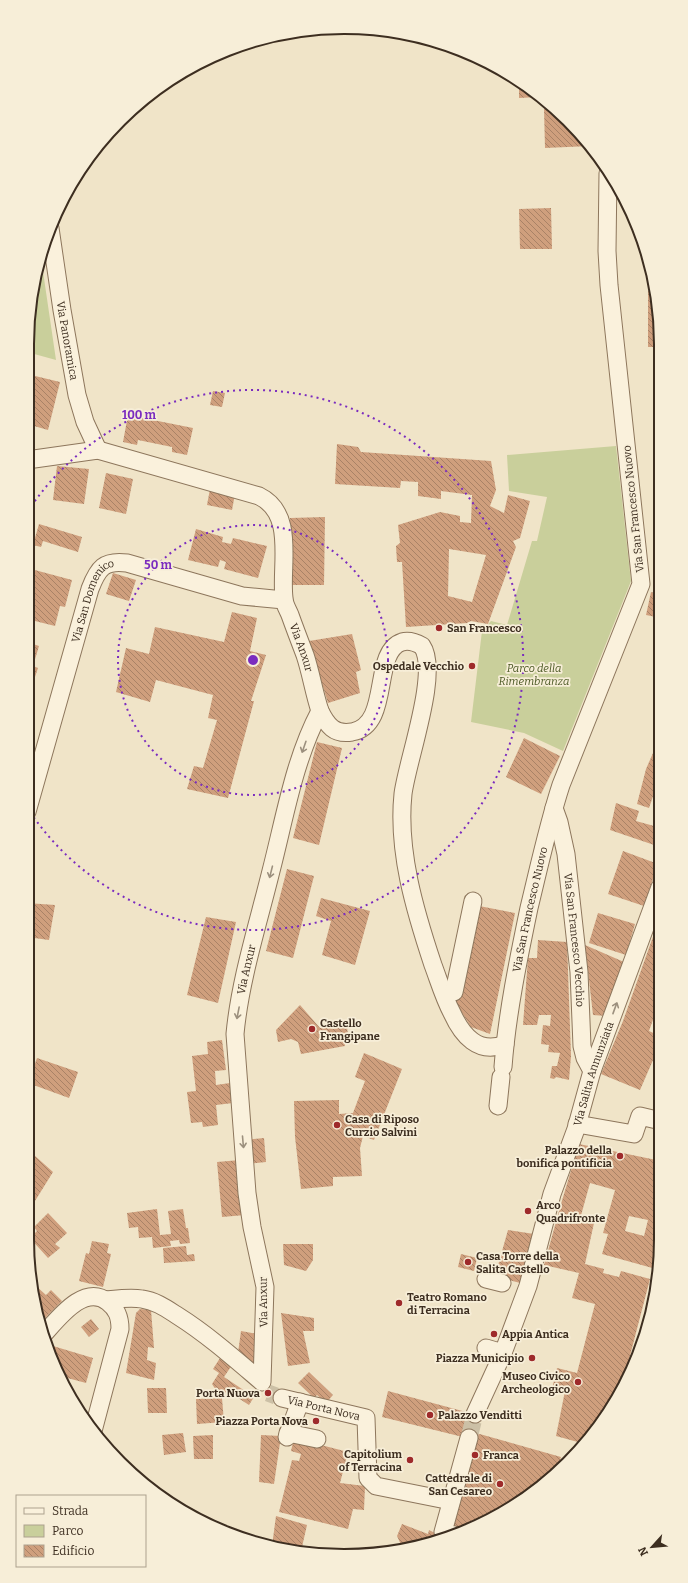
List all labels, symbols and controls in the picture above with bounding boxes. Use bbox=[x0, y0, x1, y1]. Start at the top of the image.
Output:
street label: Via Panoramica bbox=[54, 300, 80, 381]
text: 100 m bbox=[122, 408, 157, 422]
street label: Via San Francesco Nuovo bbox=[620, 445, 647, 573]
street label: Via San Domenico bbox=[69, 557, 115, 644]
text: 50 m bbox=[144, 558, 172, 572]
street label: Via Anxur bbox=[287, 622, 316, 673]
place label: San Francesco bbox=[447, 622, 522, 635]
marker: San Francesco bbox=[434, 623, 444, 633]
centre of rings bbox=[246, 653, 260, 667]
place label: Ospedale Vecchio bbox=[373, 660, 464, 673]
marker: Ospedale Vecchio bbox=[467, 661, 477, 671]
park label: Parco della Rimembranza bbox=[499, 662, 569, 688]
one-way arrow bbox=[300, 740, 308, 752]
street label: Via San Francesco Nuovo bbox=[510, 846, 550, 973]
one-way arrow bbox=[267, 866, 274, 879]
street label: Via San Francesco Vecchio bbox=[561, 872, 586, 1007]
street label: Via Anxur bbox=[235, 943, 259, 996]
one-way arrow bbox=[612, 1003, 620, 1015]
one-way arrow bbox=[233, 1006, 241, 1019]
place label: Castello Frangipane bbox=[320, 1017, 380, 1043]
street label: Via Salita Annunziata bbox=[571, 1020, 617, 1128]
marker: Castello Frangipane bbox=[307, 1024, 317, 1034]
place label: Casa di Riposo Curzio Salvini bbox=[345, 1113, 419, 1139]
marker: Casa di Riposo Curzio Salvini bbox=[332, 1120, 342, 1130]
one-way arrow bbox=[239, 1135, 247, 1148]
place label: Palazzo della bonifica pontificia bbox=[517, 1144, 613, 1170]
marker: Palazzo della bonifica pontificia bbox=[615, 1151, 625, 1161]
place label: Arco Quadrifronte bbox=[536, 1199, 605, 1225]
marker: Arco Quadrifronte bbox=[523, 1206, 533, 1216]
place label: Casa Torre della Salita Castello bbox=[476, 1250, 560, 1276]
marker: Casa Torre della Salita Castello bbox=[463, 1257, 473, 1267]
street label: Via Anxur bbox=[257, 1276, 270, 1327]
place label: Teatro Romano di Terracina bbox=[407, 1291, 487, 1317]
marker: Teatro Romano di Terracina bbox=[394, 1298, 404, 1308]
place label: Appia Antica bbox=[502, 1328, 570, 1341]
marker: Appia Antica bbox=[489, 1329, 499, 1339]
place label: Piazza Municipio bbox=[436, 1352, 524, 1365]
marker: Piazza Municipio bbox=[527, 1353, 537, 1363]
place label: Museo Civico Archeologico bbox=[501, 1370, 570, 1396]
marker: Museo Civico Archeologico bbox=[573, 1377, 583, 1387]
place label: Porta Nuova bbox=[196, 1387, 261, 1400]
marker: Porta Nuova bbox=[263, 1388, 273, 1398]
street label: Via Porta Nova bbox=[286, 1393, 361, 1423]
place label: Palazzo Venditti bbox=[438, 1409, 523, 1422]
marker: Palazzo Venditti bbox=[425, 1410, 435, 1420]
place label: Piazza Porta Nova bbox=[215, 1415, 309, 1428]
marker: Piazza Porta Nova bbox=[311, 1416, 321, 1426]
place label: Capitolium of Terracina bbox=[339, 1448, 403, 1474]
place label: Franca bbox=[483, 1449, 520, 1462]
marker: Franca bbox=[470, 1450, 480, 1460]
marker: Capitolium of Terracina bbox=[405, 1455, 415, 1465]
place label: Cattedrale di San Cesareo bbox=[425, 1472, 492, 1498]
marker: Cattedrale di San Cesareo bbox=[495, 1479, 505, 1489]
legend bbox=[16, 1495, 146, 1567]
text: Strada bbox=[52, 1504, 89, 1518]
text: Parco bbox=[52, 1524, 83, 1538]
north arrow bbox=[632, 1527, 672, 1567]
text: Edificio bbox=[52, 1544, 94, 1558]
text: N bbox=[636, 1544, 651, 1558]

